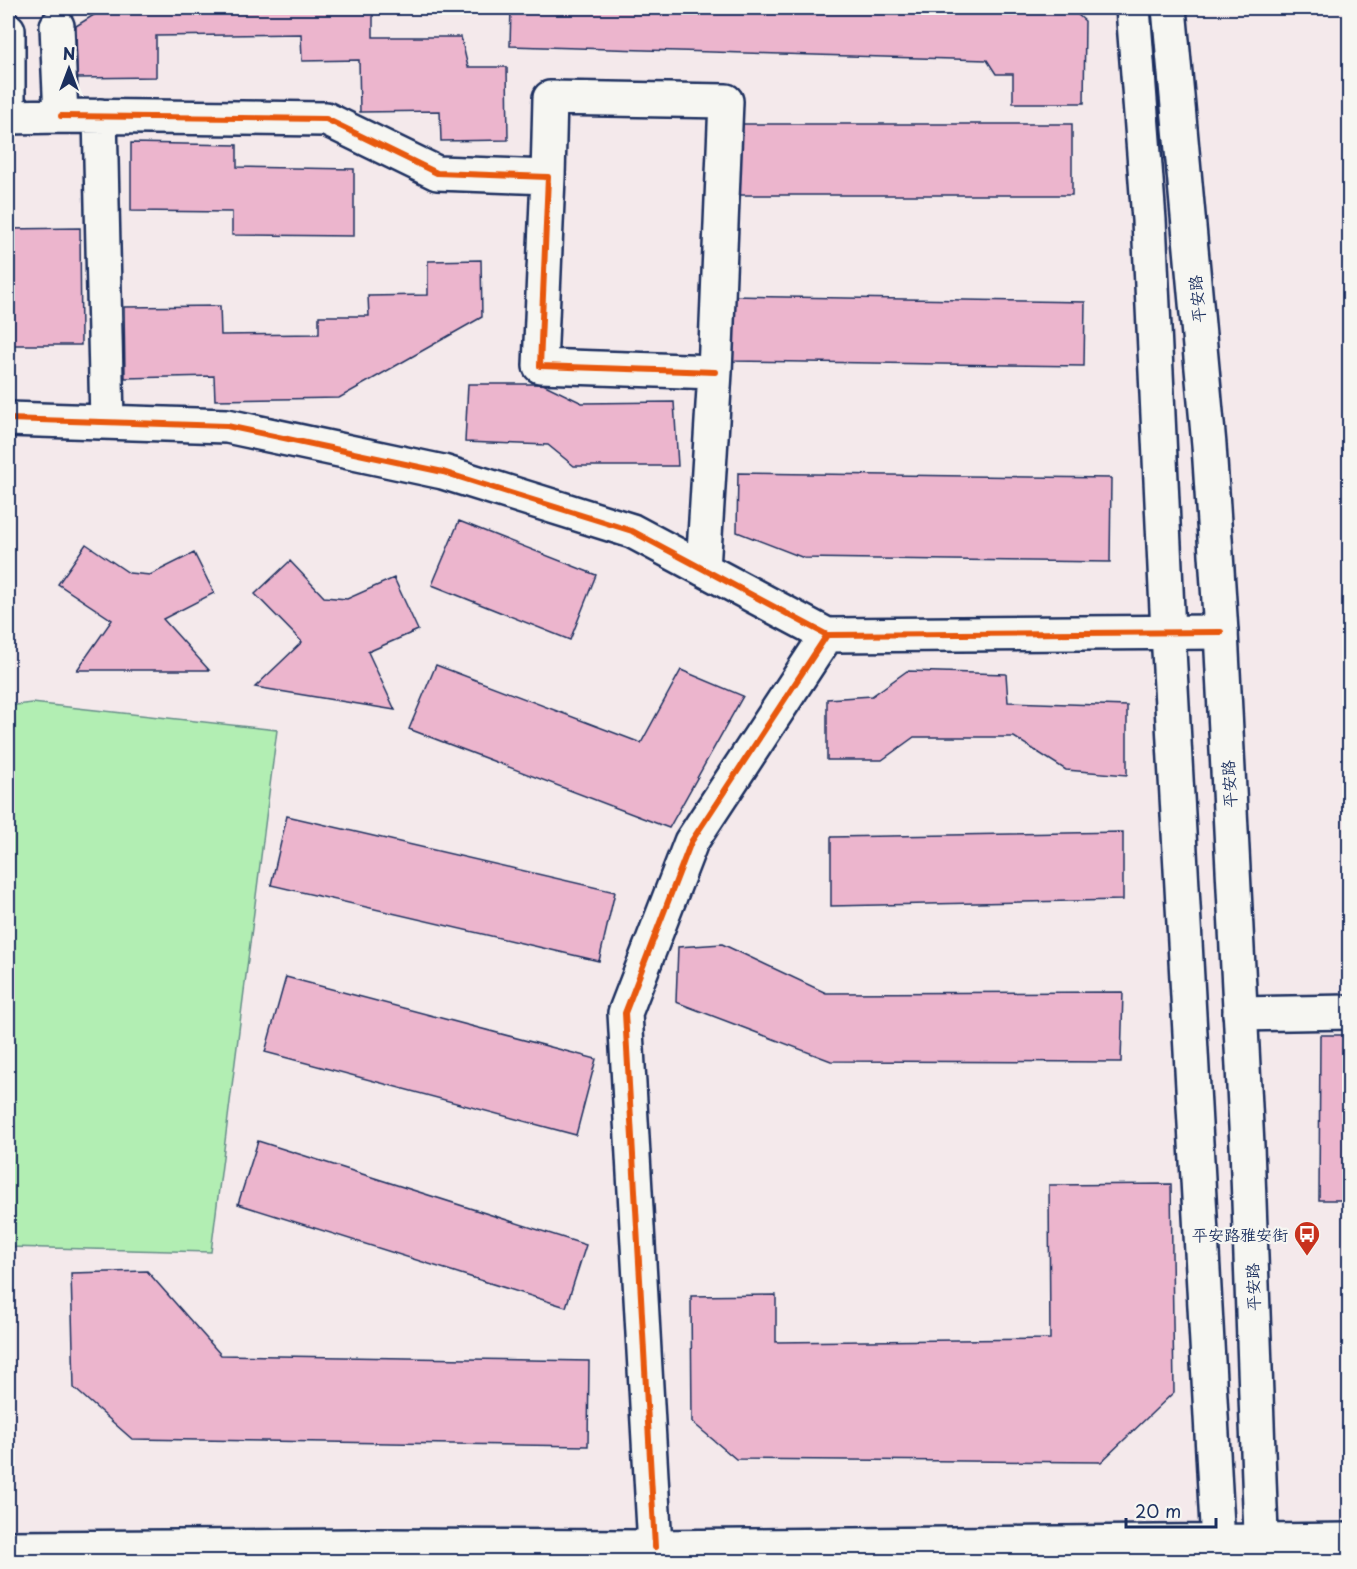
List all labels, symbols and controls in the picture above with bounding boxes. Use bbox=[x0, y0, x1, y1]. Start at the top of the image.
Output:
north arrow bbox=[39, 39, 99, 99]
text: N bbox=[63, 41, 75, 65]
street label: 平安路 bbox=[1182, 274, 1210, 324]
street label: 平安路 bbox=[1215, 759, 1241, 809]
bus stop icon: 平安路雅安街 bbox=[1292, 1219, 1322, 1257]
place label: 平安路雅安街 bbox=[1192, 1222, 1288, 1246]
street label: 平安路 bbox=[1239, 1263, 1265, 1311]
scale bar bbox=[1126, 1491, 1216, 1529]
text: 20 m bbox=[1135, 1497, 1181, 1524]

